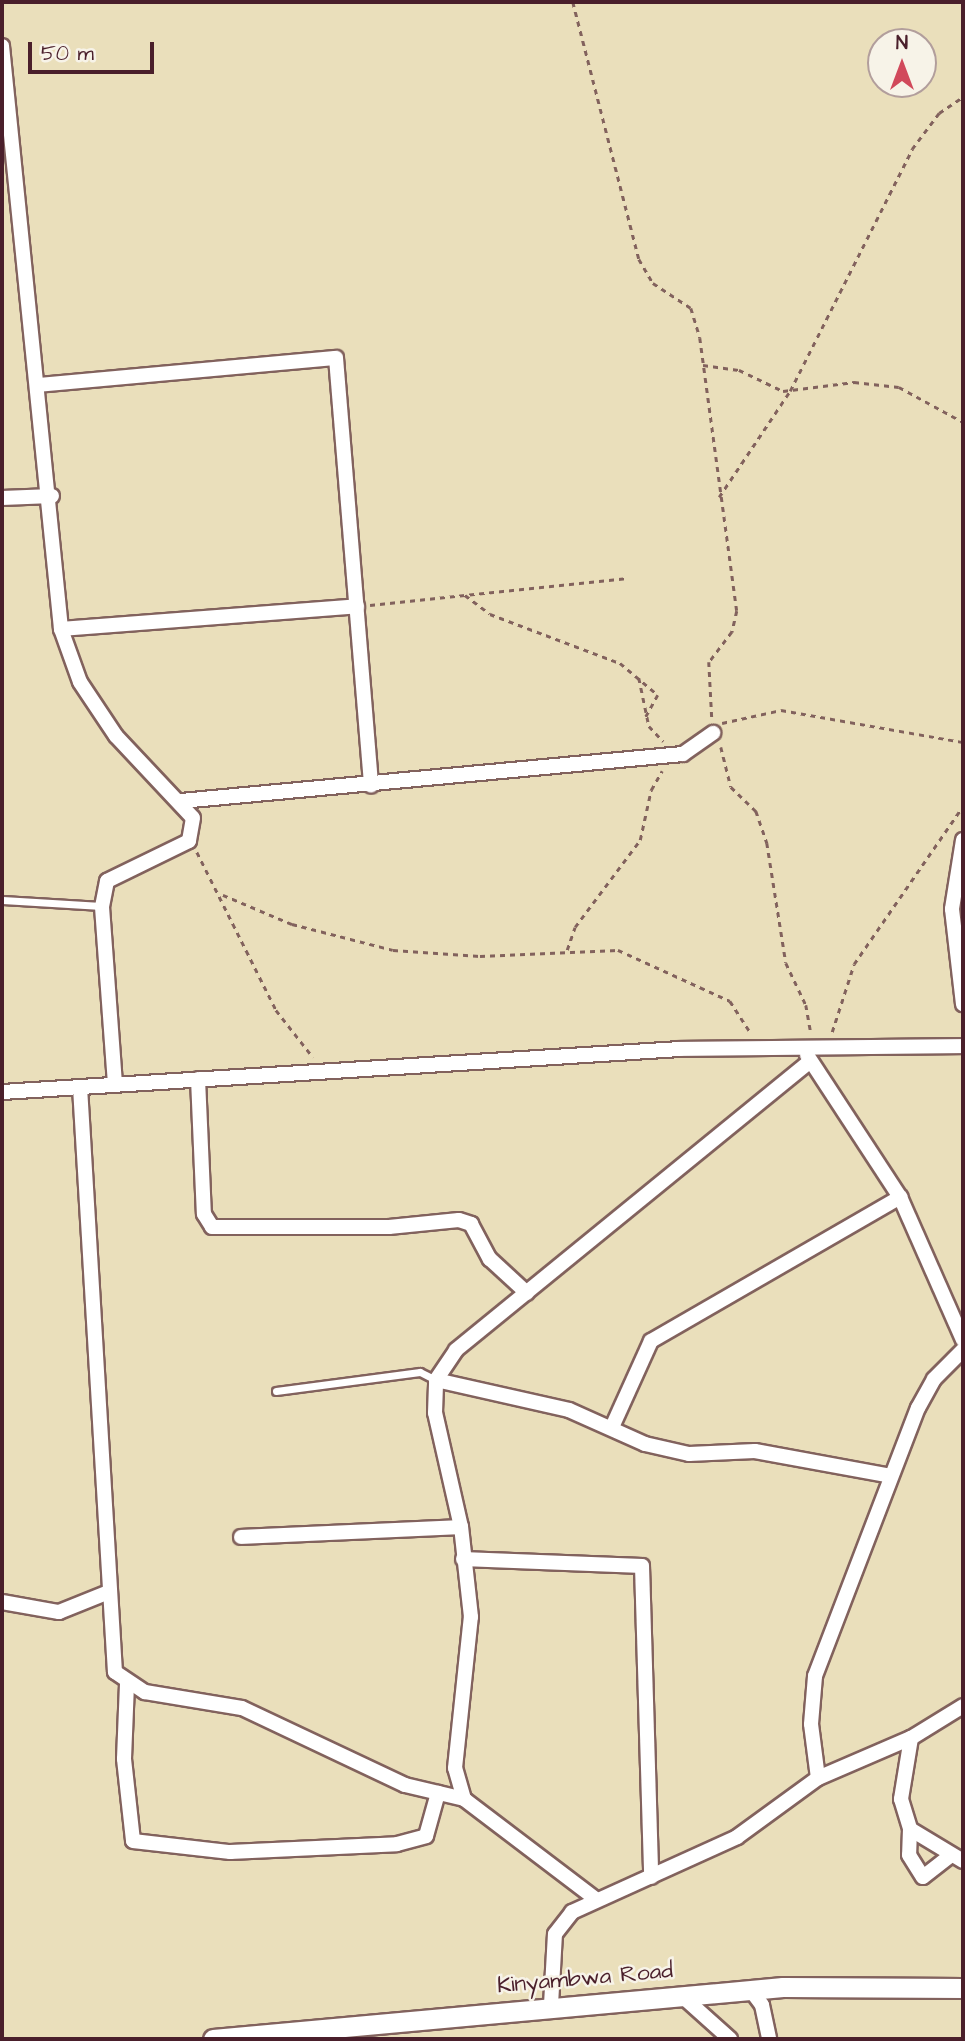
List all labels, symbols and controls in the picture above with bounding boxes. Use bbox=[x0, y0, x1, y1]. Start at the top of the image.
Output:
scale bar bbox=[32, 28, 158, 72]
north arrow bbox=[867, 28, 937, 98]
text: N bbox=[896, 30, 908, 57]
text: 50 m bbox=[41, 39, 94, 68]
street label: Kinyambwa Road bbox=[496, 1957, 674, 1999]

